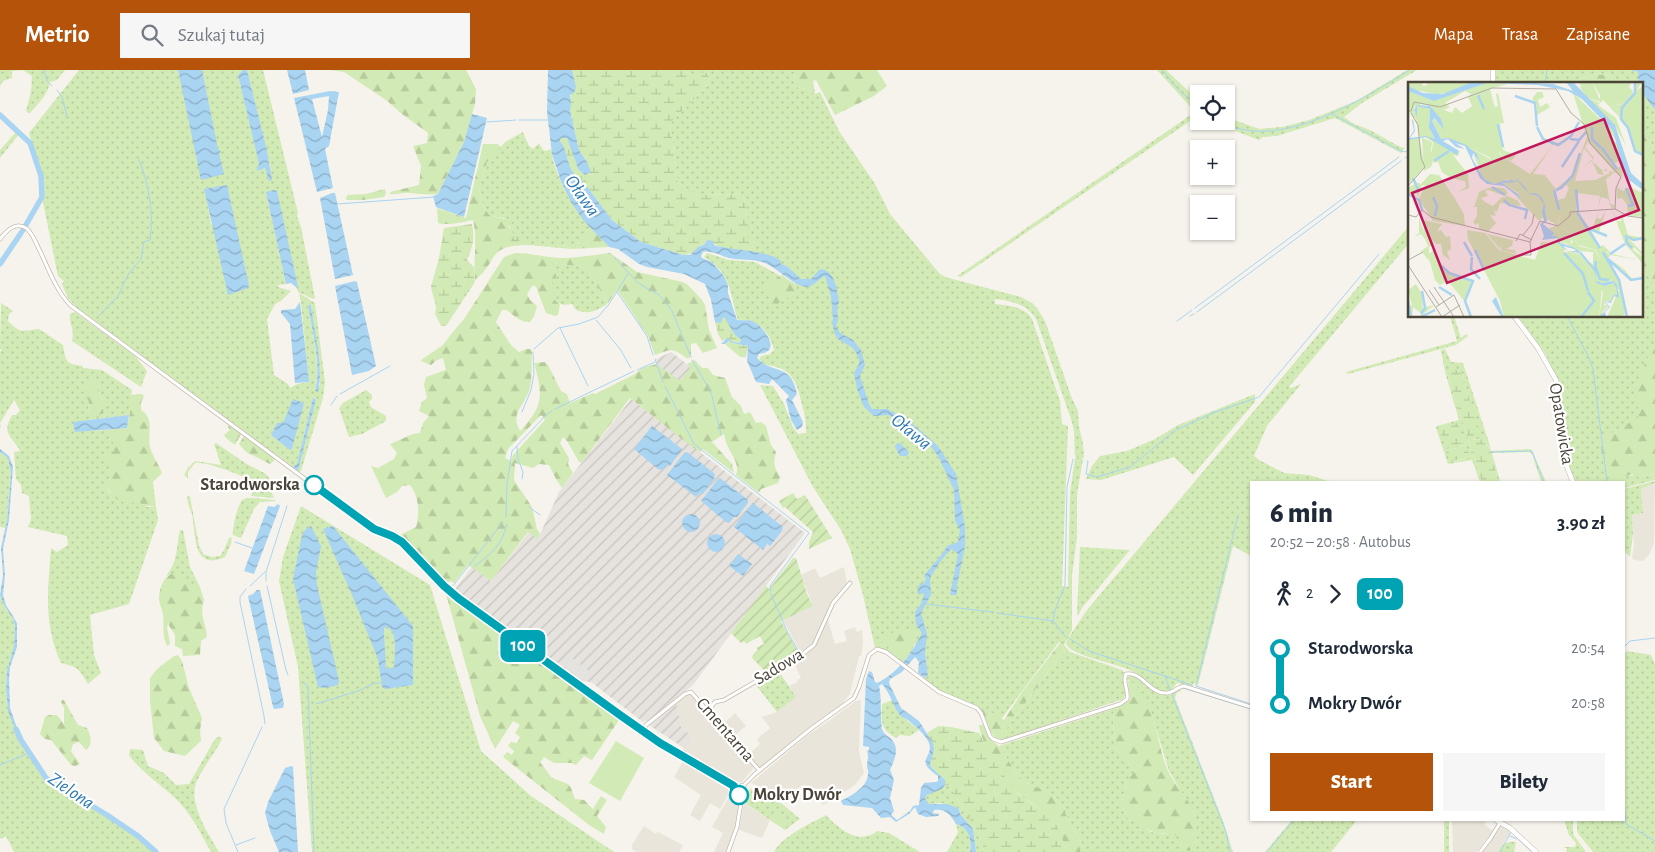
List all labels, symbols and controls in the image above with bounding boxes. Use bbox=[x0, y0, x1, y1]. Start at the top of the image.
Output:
search box bbox=[120, 13, 470, 58]
icon: search bbox=[138, 21, 166, 49]
text: Metrio bbox=[25, 23, 90, 47]
text: Szukaj tutaj bbox=[178, 26, 265, 45]
text: Mapa bbox=[1434, 26, 1474, 44]
text: Trasa bbox=[1502, 26, 1538, 44]
text: Zapisane bbox=[1566, 26, 1630, 44]
inset map bbox=[1408, 82, 1642, 318]
map controls bbox=[1190, 85, 1235, 240]
button: locate bbox=[1190, 85, 1235, 130]
button: + bbox=[1190, 140, 1235, 185]
water label: Oława bbox=[561, 172, 603, 220]
button: − bbox=[1190, 195, 1235, 240]
street label: Opatowicka bbox=[1546, 382, 1576, 466]
water label: Oława bbox=[887, 410, 935, 454]
marker: Starodworska bbox=[304, 475, 324, 495]
place label: Starodworska bbox=[200, 476, 300, 494]
text: 6 min bbox=[1270, 500, 1333, 528]
text: 3.90 zł bbox=[1557, 514, 1605, 533]
text: 20:52 – 20:58 · Autobus bbox=[1270, 534, 1411, 550]
icon: walk bbox=[1270, 580, 1298, 608]
icon: forward bbox=[1321, 580, 1349, 608]
text: 2 bbox=[1306, 585, 1313, 601]
text: 100 bbox=[1367, 585, 1393, 603]
line badge: 100 bbox=[494, 630, 552, 662]
text: 100 bbox=[510, 637, 536, 655]
text: Starodworska bbox=[1308, 639, 1413, 658]
text: 20:54 bbox=[1571, 640, 1605, 656]
street label: Sadowa bbox=[751, 645, 807, 689]
text: Mokry Dwór bbox=[1308, 694, 1401, 713]
street label: Cmentarna bbox=[693, 695, 757, 765]
text: 20:58 bbox=[1571, 695, 1605, 711]
button: Start bbox=[1270, 753, 1433, 811]
button: Bilety bbox=[1443, 753, 1605, 811]
water label: Zielona bbox=[45, 769, 97, 813]
marker: Mokry Dwór bbox=[729, 785, 749, 805]
place label: Mokry Dwór bbox=[753, 786, 842, 804]

